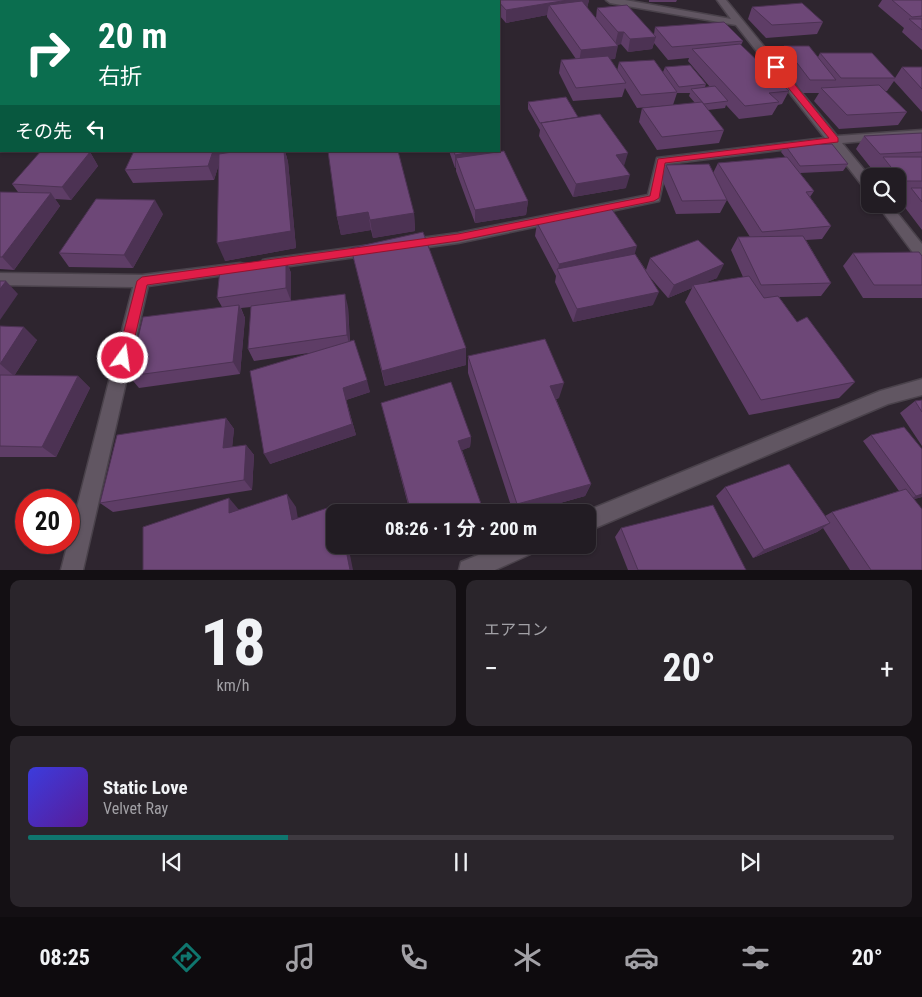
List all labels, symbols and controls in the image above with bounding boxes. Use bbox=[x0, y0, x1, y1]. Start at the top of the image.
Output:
text: 20 m bbox=[98, 16, 167, 57]
icon: right bbox=[15, 20, 80, 85]
pin bbox=[755, 46, 797, 88]
icon: arrive bbox=[762, 53, 790, 81]
text: 右折 bbox=[98, 64, 142, 89]
icon: left bbox=[82, 115, 110, 143]
text: その先 bbox=[15, 120, 72, 143]
map controls bbox=[861, 168, 906, 213]
button: search bbox=[861, 168, 906, 213]
position arrow bbox=[96, 331, 148, 383]
speed limit sign: 20 bbox=[15, 489, 80, 554]
text: 08:26 · 1 分 · 200 m bbox=[385, 517, 537, 540]
text: 18 bbox=[200, 605, 266, 681]
text: エアコン bbox=[484, 620, 548, 639]
text: 20° bbox=[662, 646, 716, 690]
text: − bbox=[484, 652, 498, 685]
text: + bbox=[880, 652, 894, 685]
text: km/h bbox=[217, 676, 249, 695]
text: Static Love bbox=[103, 776, 188, 799]
text: Velvet Ray bbox=[103, 799, 168, 818]
icon: previous bbox=[158, 848, 186, 876]
icon: pause bbox=[447, 848, 475, 876]
icon: next bbox=[736, 848, 764, 876]
icon: directions bbox=[169, 940, 204, 975]
icon: music bbox=[283, 940, 318, 975]
icon: phone bbox=[396, 940, 431, 975]
icon: climate bbox=[510, 940, 545, 975]
icon: car bbox=[624, 940, 659, 975]
icon: filters bbox=[738, 940, 773, 975]
text: 08:25 bbox=[39, 945, 90, 970]
text: 20° bbox=[852, 945, 883, 970]

